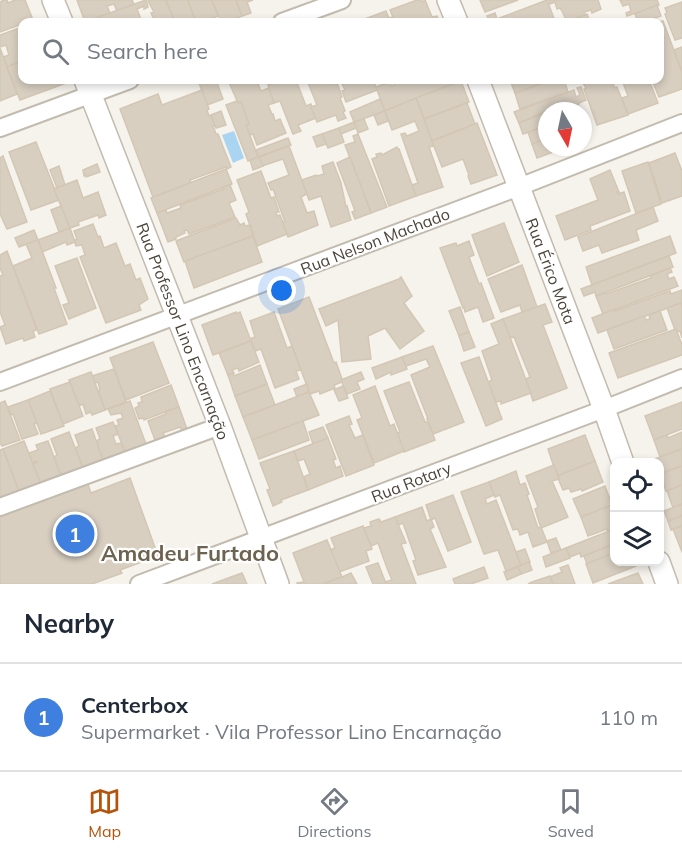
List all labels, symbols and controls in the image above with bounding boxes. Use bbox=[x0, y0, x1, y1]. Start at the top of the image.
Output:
search box bbox=[18, 18, 664, 84]
icon: search bbox=[39, 35, 72, 68]
text: Search here bbox=[87, 37, 208, 65]
north arrow bbox=[538, 102, 592, 156]
street label: Rua Nelson Machado bbox=[298, 203, 452, 279]
street label: Rua Érico Mota bbox=[522, 215, 580, 327]
street label: Rua Professor Lino Encarnação bbox=[132, 220, 234, 442]
your location bbox=[267, 276, 296, 305]
street label: Rua Rotary bbox=[368, 457, 454, 506]
map controls bbox=[610, 458, 664, 566]
button: locate bbox=[610, 458, 664, 512]
pin: 1 bbox=[56, 512, 94, 556]
button: layers bbox=[610, 512, 664, 566]
district label: Amadeu Furtado bbox=[101, 539, 279, 567]
text: Nearby bbox=[24, 607, 114, 640]
text: Centerbox bbox=[81, 691, 188, 719]
text: 1 bbox=[38, 705, 50, 730]
text: 110 m bbox=[599, 705, 658, 730]
text: Supermarket · Vila Professor Lino Encarnação bbox=[81, 719, 502, 744]
tab: Map bbox=[88, 785, 121, 841]
tab: Directions bbox=[297, 785, 371, 841]
tab: Saved bbox=[548, 785, 594, 841]

